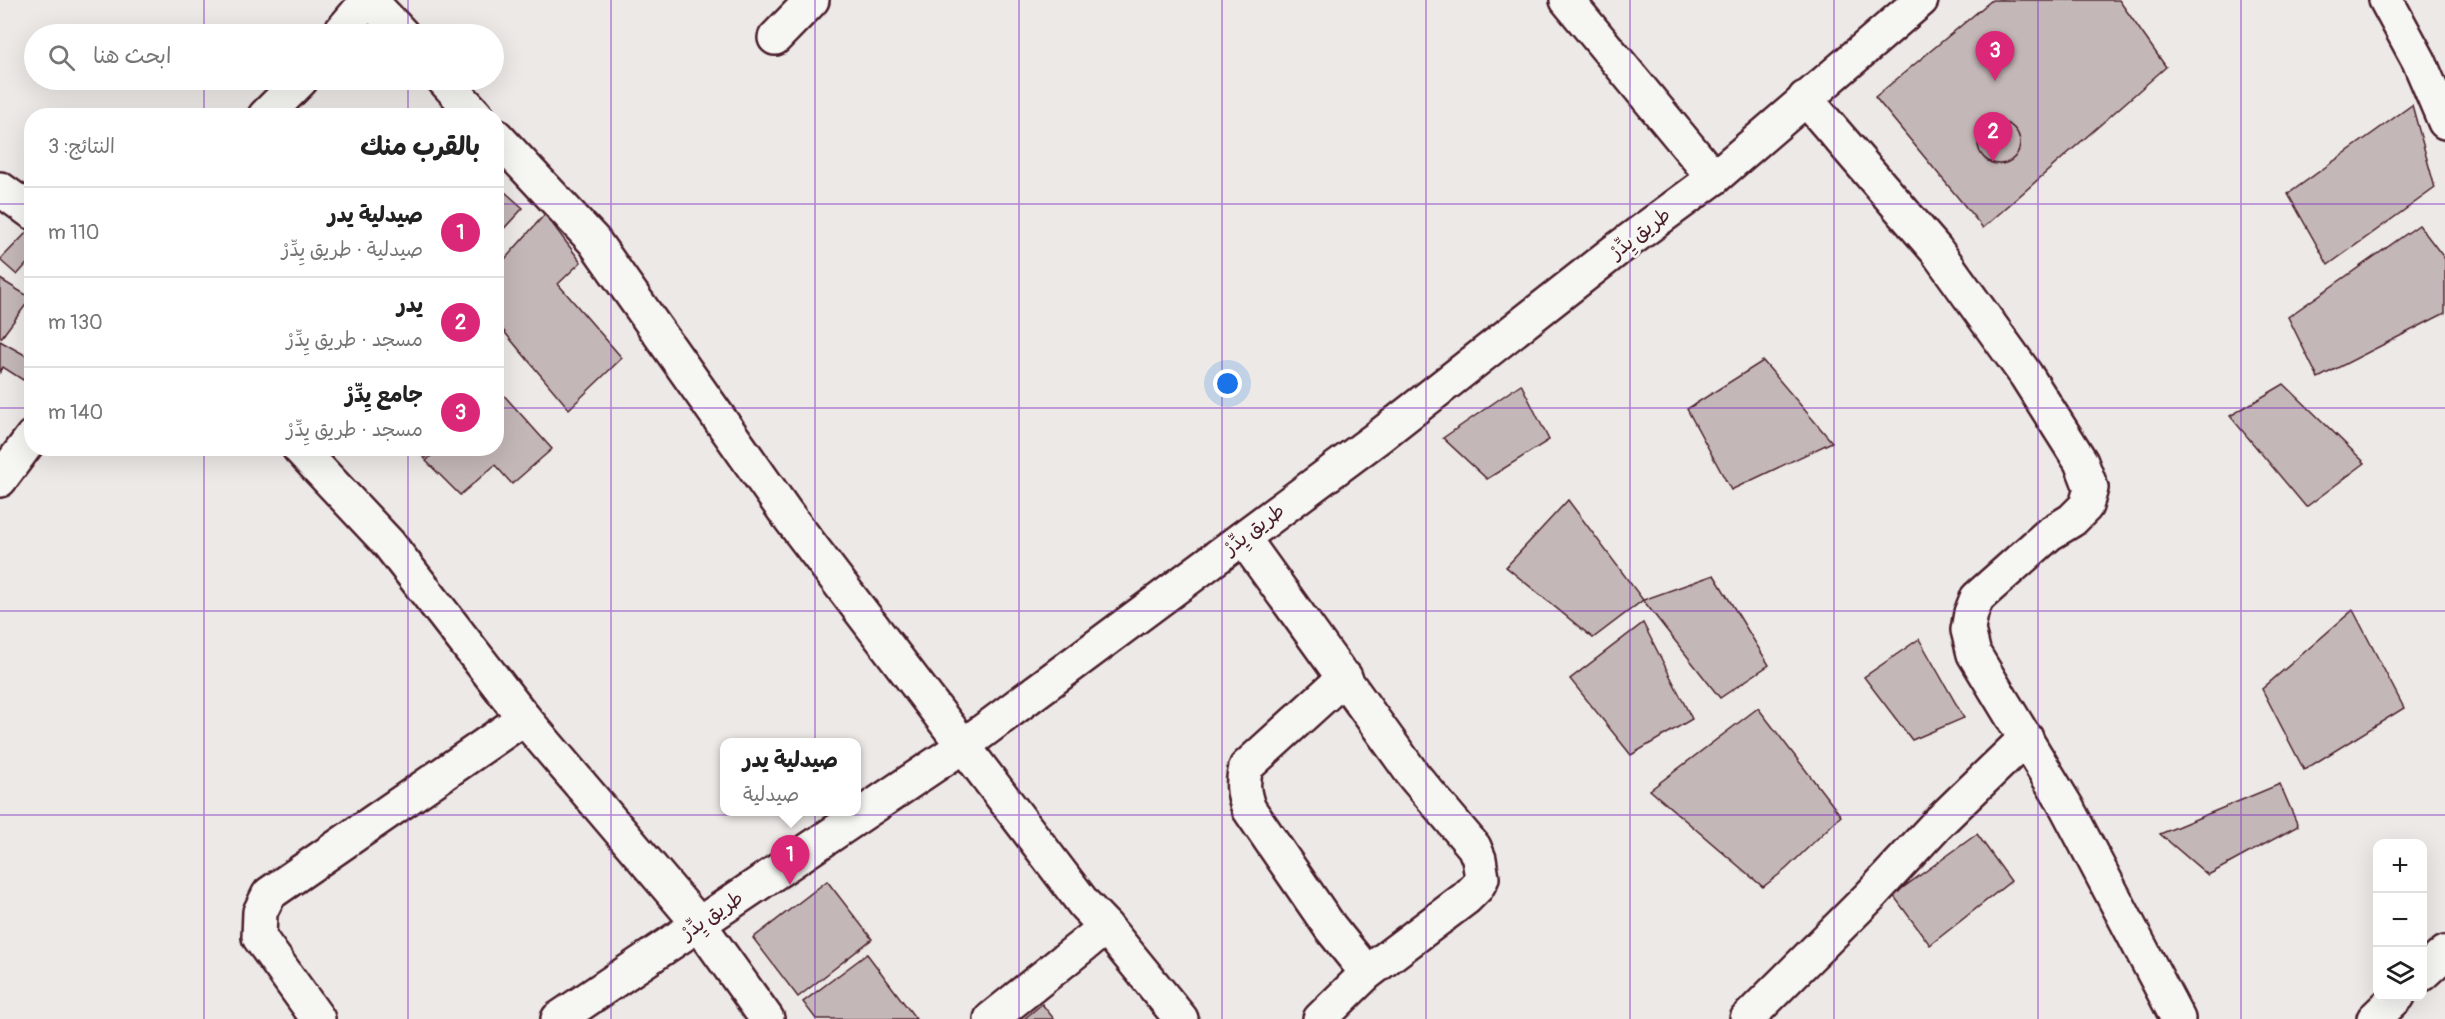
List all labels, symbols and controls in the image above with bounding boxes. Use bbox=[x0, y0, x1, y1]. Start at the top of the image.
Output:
search box bbox=[24, 24, 504, 90]
pin: 3 bbox=[1976, 32, 2014, 81]
icon: search bbox=[45, 41, 78, 74]
text: ابحث هنا bbox=[93, 42, 171, 70]
pin: 2 bbox=[1974, 112, 2012, 162]
text: بالقرب منك bbox=[360, 131, 480, 163]
text: النتائج: 3 bbox=[48, 134, 115, 159]
text: صيدلية يدر bbox=[328, 201, 423, 229]
street label: طريق يِدِّرْ bbox=[1603, 202, 1678, 268]
text: 110 m bbox=[48, 220, 99, 245]
text: 1 bbox=[457, 220, 464, 245]
text: صيدلية · طريق يِدِّرْ bbox=[282, 237, 423, 262]
text: يدر bbox=[397, 291, 423, 319]
text: 130 m bbox=[48, 310, 103, 335]
text: 2 bbox=[455, 310, 466, 335]
text: مسجد · طريق يِدِّرْ bbox=[287, 327, 423, 352]
your location bbox=[1213, 369, 1242, 398]
text: جامع يِدِّرْ bbox=[345, 381, 423, 409]
text: 140 m bbox=[48, 400, 103, 425]
text: 3 bbox=[455, 400, 466, 425]
text: مسجد · طريق يِدِّرْ bbox=[287, 417, 423, 442]
street label: طريق يِدِّرْ bbox=[1217, 498, 1292, 564]
popup bbox=[720, 738, 861, 816]
text: صيدلية يدر bbox=[743, 746, 838, 774]
text: صيدلية bbox=[743, 782, 799, 807]
pin: 1 bbox=[770, 836, 810, 885]
map controls bbox=[2373, 839, 2427, 1001]
button: + bbox=[2373, 839, 2427, 893]
street label: طريق يِدِّرْ bbox=[674, 885, 750, 949]
button: − bbox=[2373, 893, 2427, 947]
button: layers bbox=[2373, 947, 2427, 1001]

